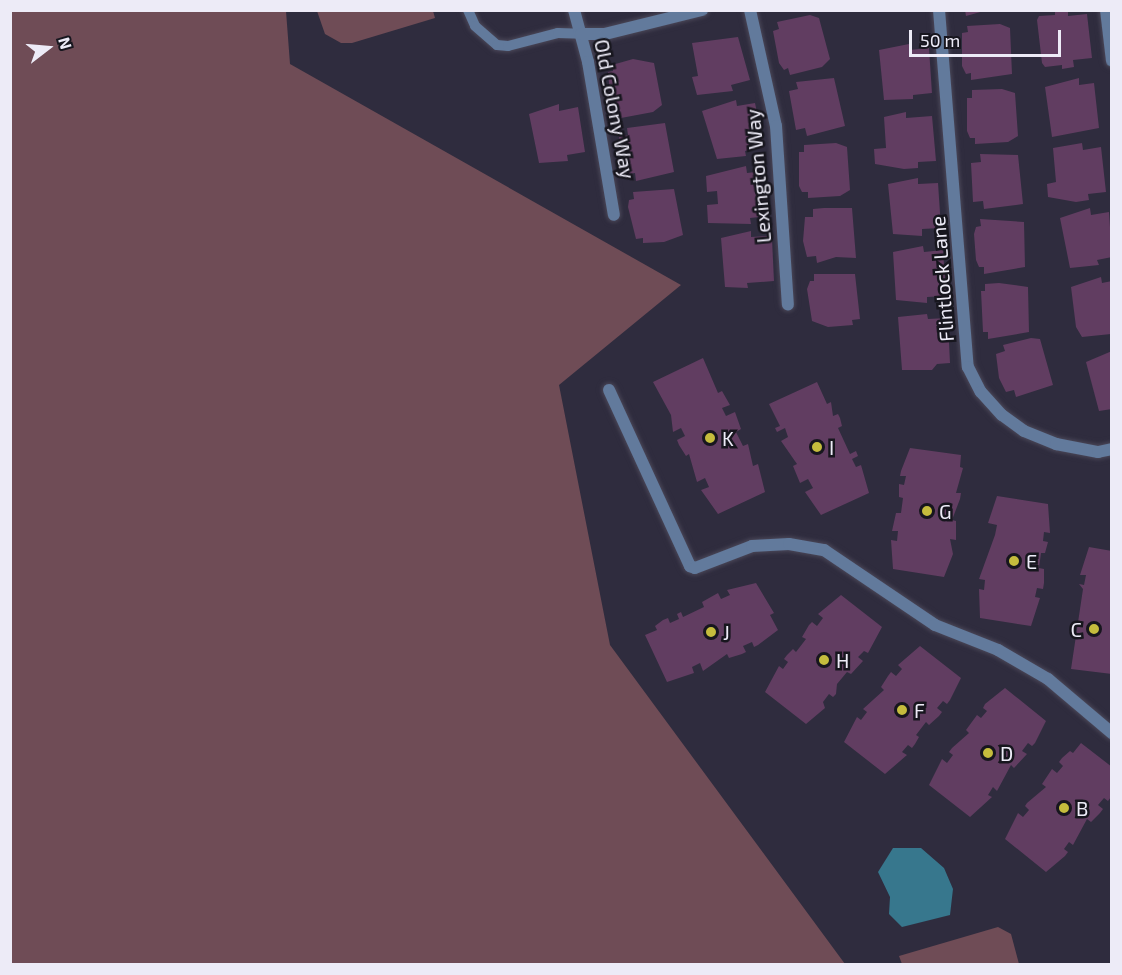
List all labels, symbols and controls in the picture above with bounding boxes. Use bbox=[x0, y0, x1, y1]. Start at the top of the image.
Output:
north arrow bbox=[18, 18, 78, 78]
scale bar bbox=[912, 18, 1064, 56]
text: 50 m bbox=[920, 29, 960, 51]
text: N bbox=[55, 35, 77, 51]
street label: Old Colony Way bbox=[590, 37, 640, 181]
street label: Lexington Way bbox=[740, 108, 776, 244]
street label: Flintlock Lane bbox=[926, 215, 958, 343]
place label: K bbox=[722, 426, 734, 450]
marker: K bbox=[703, 431, 717, 445]
place label: I bbox=[829, 435, 834, 459]
marker: I bbox=[810, 440, 824, 454]
place label: G bbox=[939, 499, 952, 523]
marker: G bbox=[920, 504, 934, 518]
place label: E bbox=[1026, 549, 1037, 573]
marker: E bbox=[1007, 554, 1021, 568]
place label: C bbox=[1071, 617, 1082, 641]
place label: J bbox=[723, 620, 730, 644]
marker: C bbox=[1087, 622, 1101, 636]
marker: J bbox=[704, 625, 718, 639]
place label: H bbox=[836, 648, 849, 672]
marker: H bbox=[817, 653, 831, 667]
place label: F bbox=[914, 698, 925, 722]
marker: F bbox=[895, 703, 909, 717]
place label: D bbox=[1000, 741, 1013, 765]
marker: D bbox=[981, 746, 995, 760]
place label: B bbox=[1076, 796, 1088, 820]
marker: B bbox=[1057, 801, 1071, 815]

